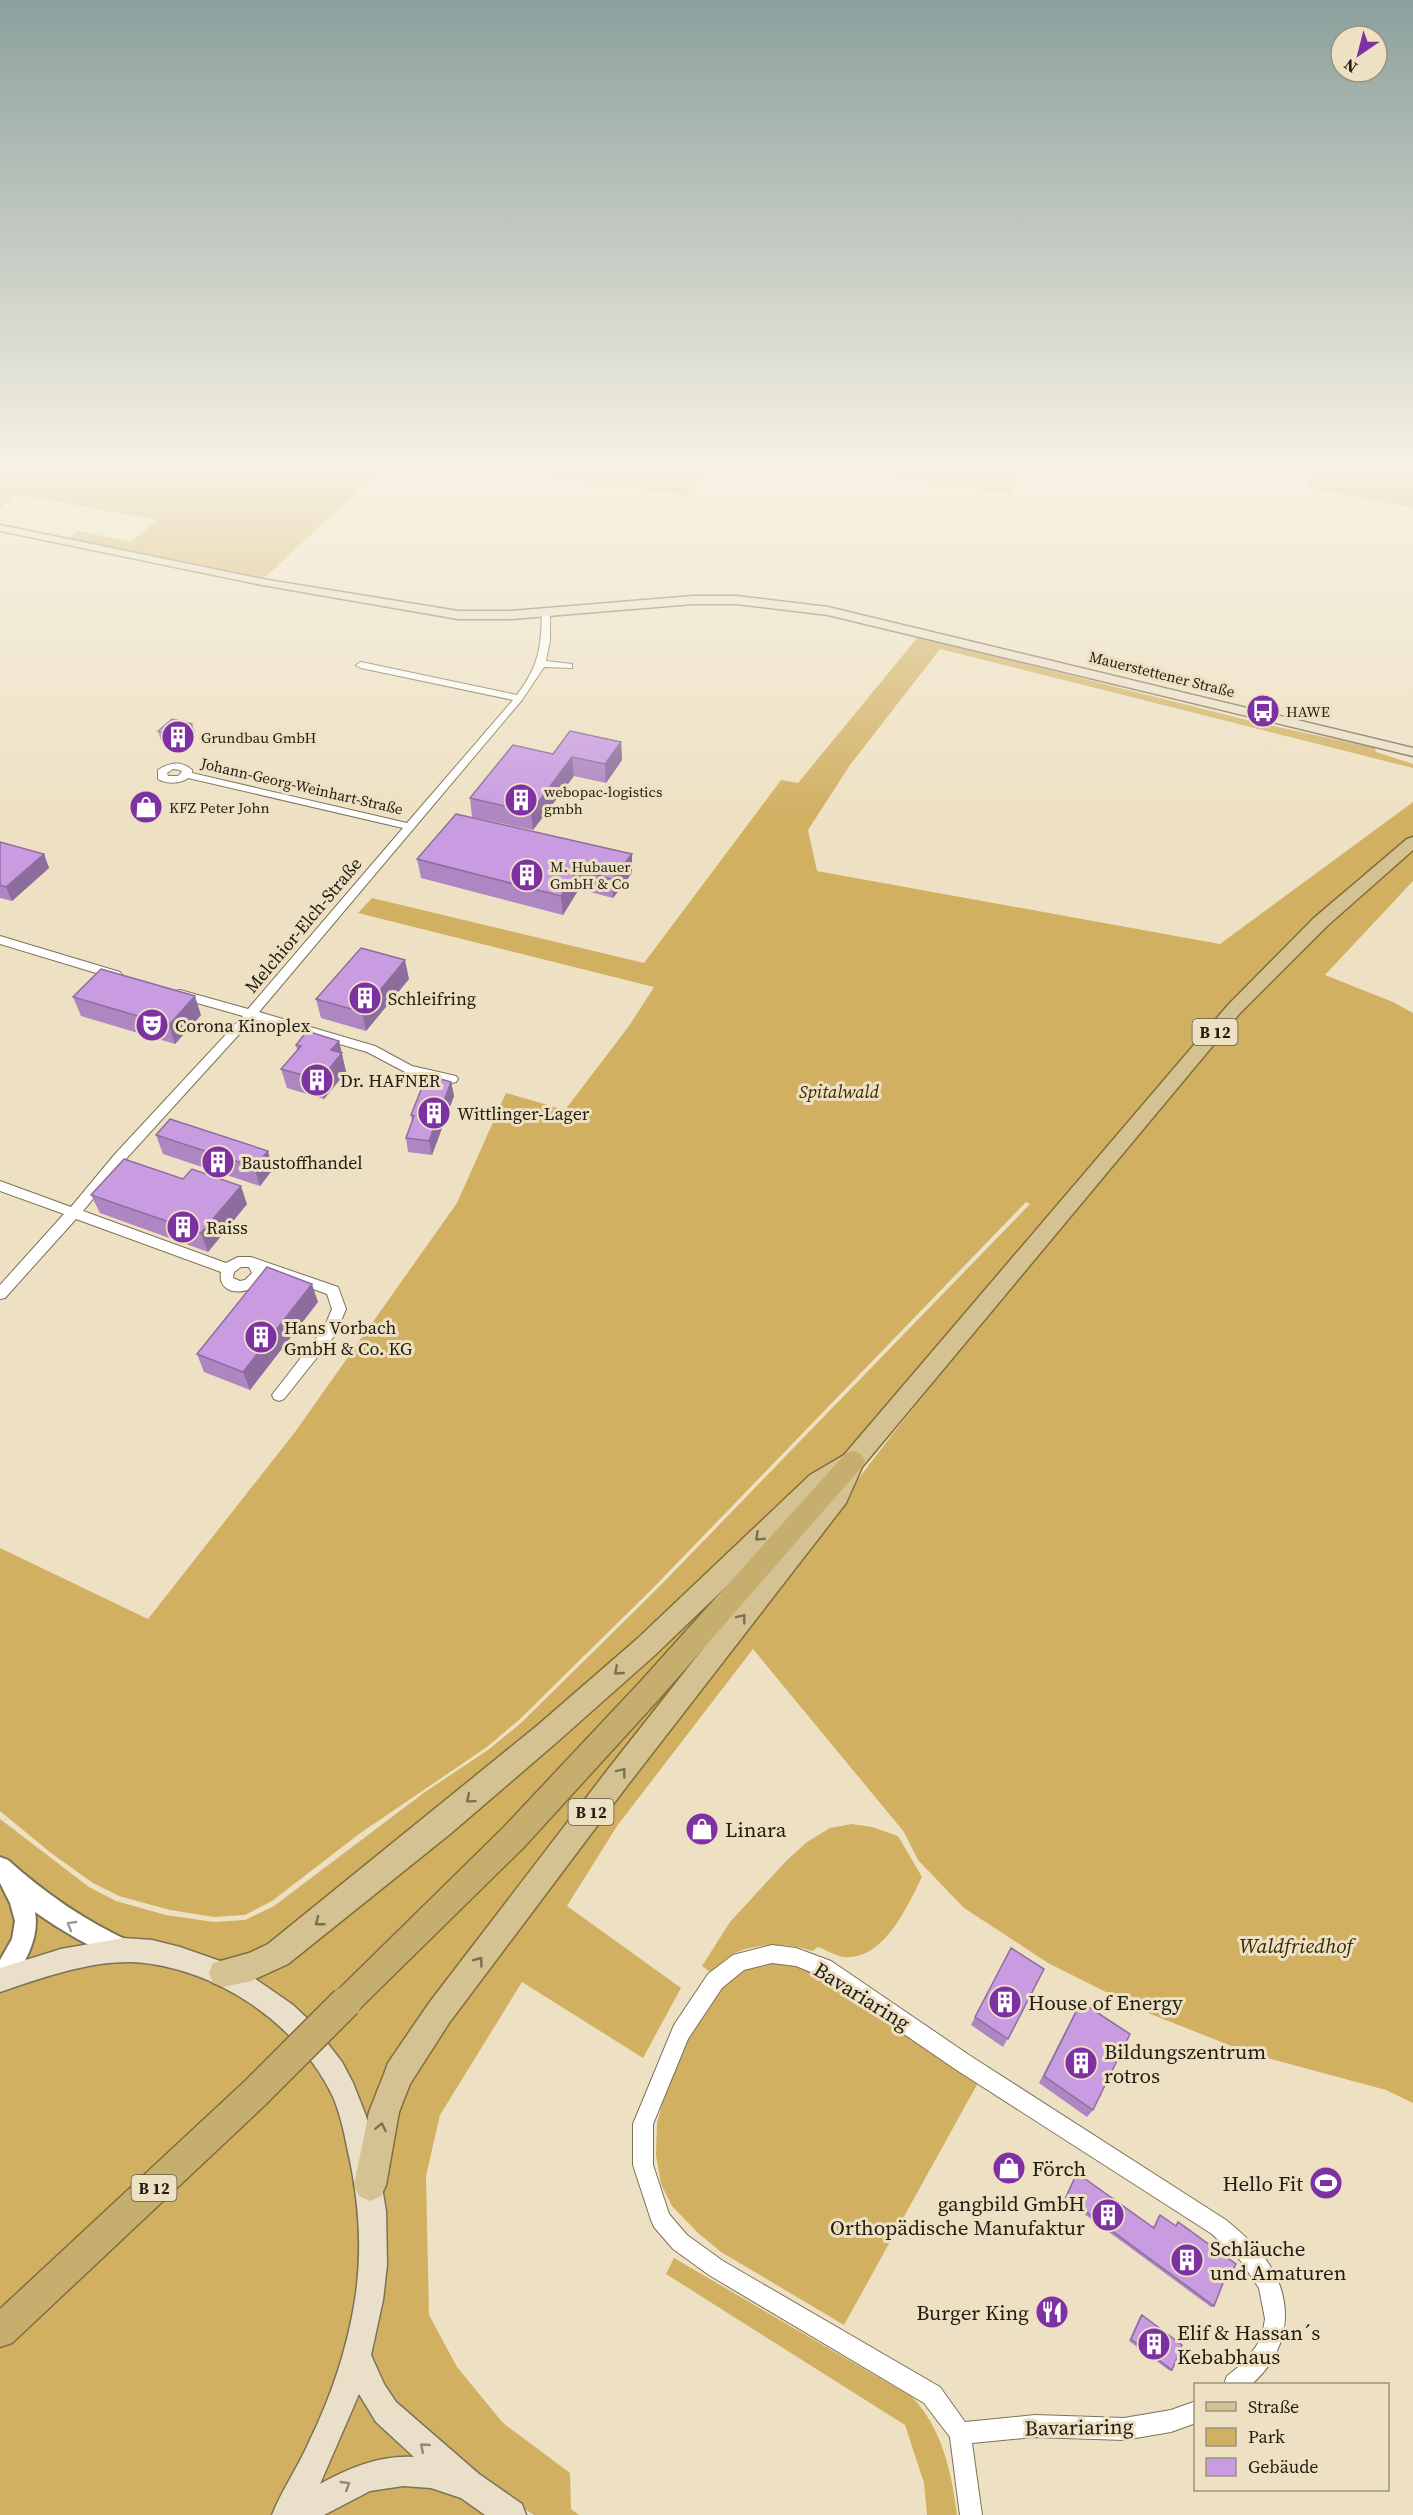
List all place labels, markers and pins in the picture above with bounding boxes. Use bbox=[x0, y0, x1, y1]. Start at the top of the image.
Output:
bus stop icon: HAWE bbox=[1245, 693, 1281, 729]
place label: HAWE bbox=[1286, 701, 1330, 722]
building icon: Grundbau GmbH bbox=[160, 719, 196, 755]
place label: Grundbau GmbH bbox=[201, 727, 317, 748]
place label: webopac-logistics gmbh bbox=[544, 781, 662, 819]
building icon: webopac-logistics gmbh bbox=[503, 782, 539, 818]
shop icon: KFZ Peter John bbox=[128, 789, 164, 825]
place label: KFZ Peter John bbox=[169, 797, 270, 818]
place label: M. Hubauer GmbH & Co bbox=[550, 856, 631, 894]
building icon: M. Hubauer GmbH & Co bbox=[509, 857, 545, 893]
building icon: Schleifring bbox=[347, 980, 383, 1016]
place label: Schleifring bbox=[388, 986, 476, 1011]
theatre icon: Corona Kinoplex bbox=[134, 1007, 170, 1043]
place label: Corona Kinoplex bbox=[175, 1013, 311, 1038]
building icon: Dr. HAFNER bbox=[299, 1062, 335, 1098]
place label: Dr. HAFNER bbox=[340, 1068, 441, 1093]
building icon: Wittlinger-Lager bbox=[416, 1095, 452, 1131]
place label: Wittlinger-Lager bbox=[457, 1101, 590, 1126]
building icon: Baustoffhandel bbox=[200, 1144, 236, 1180]
place label: Baustoffhandel bbox=[241, 1150, 363, 1175]
building icon: Raiss bbox=[165, 1209, 201, 1245]
place label: Raiss bbox=[206, 1215, 248, 1240]
place label: Hans Vorbach GmbH & Co. KG bbox=[284, 1315, 412, 1361]
building icon: Hans Vorbach GmbH & Co. KG bbox=[243, 1319, 279, 1355]
shop icon: Linara bbox=[684, 1811, 720, 1847]
place label: Linara bbox=[725, 1815, 787, 1844]
building icon: House of Energy bbox=[987, 1984, 1023, 2020]
place label: House of Energy bbox=[1028, 1988, 1183, 2017]
place label: Bildungszentrum rotros bbox=[1104, 2037, 1266, 2090]
building icon: Bildungszentrum rotros bbox=[1063, 2045, 1099, 2081]
shop icon: Förch bbox=[991, 2150, 1027, 2186]
place label: Förch bbox=[1032, 2154, 1086, 2183]
sports icon: Hello Fit bbox=[1308, 2165, 1344, 2201]
place label: Hello Fit bbox=[1222, 2169, 1303, 2198]
place label: gangbild GmbH Orthopädische Manufaktur bbox=[830, 2189, 1085, 2242]
building icon: gangbild GmbH Orthopädische Manufaktur bbox=[1090, 2197, 1126, 2233]
place label: Schläuche und Amaturen bbox=[1210, 2234, 1347, 2287]
building icon: Schläuche und Amaturen bbox=[1169, 2242, 1205, 2278]
restaurant icon: Burger King bbox=[1034, 2294, 1070, 2330]
place label: Burger King bbox=[916, 2298, 1029, 2327]
place label: Elif & Hassan´s Kebabhaus bbox=[1177, 2318, 1320, 2371]
building icon: Elif & Hassan´s Kebabhaus bbox=[1136, 2326, 1172, 2362]

